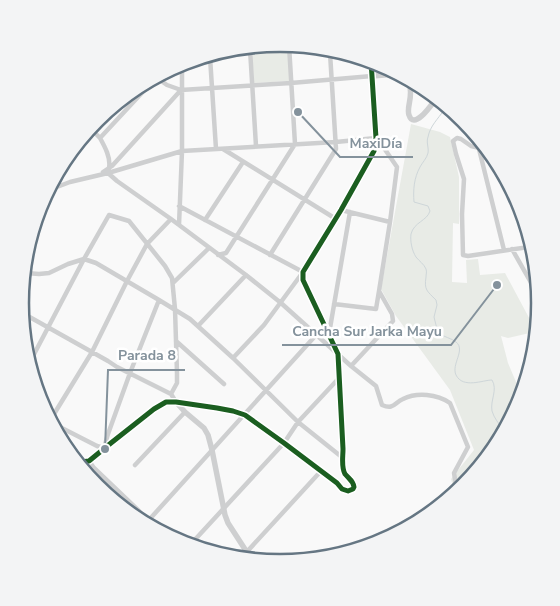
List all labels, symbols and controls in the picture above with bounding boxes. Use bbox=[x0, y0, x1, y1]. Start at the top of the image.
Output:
callout: MaxiDía bbox=[340, 128, 413, 157]
text: MaxiDía bbox=[350, 134, 402, 153]
callout: Cancha Sur Jarka Mayu bbox=[282, 316, 451, 345]
text: Cancha Sur Jarka Mayu bbox=[292, 322, 442, 341]
callout: Parada 8 bbox=[108, 341, 185, 370]
text: Parada 8 bbox=[118, 346, 176, 365]

